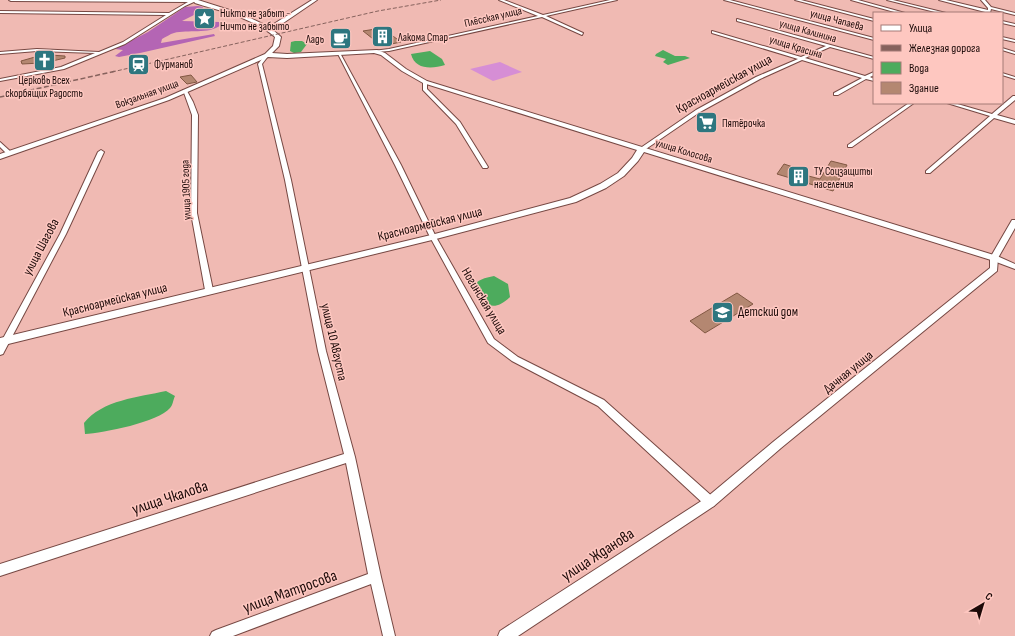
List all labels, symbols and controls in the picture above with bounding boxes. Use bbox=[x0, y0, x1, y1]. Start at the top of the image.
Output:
street label: Плёсская улица bbox=[463, 4, 523, 30]
place icon: Никто не забыт - Ничто не забыто bbox=[191, 6, 217, 32]
place label: Никто не забыт - Ничто не забыто bbox=[220, 7, 290, 33]
street label: улица Чапаева bbox=[809, 7, 865, 33]
legend bbox=[873, 12, 1003, 104]
street label: улица Калинина bbox=[778, 17, 838, 45]
text: Улица bbox=[909, 21, 933, 36]
building icon: Лакома Стар bbox=[369, 24, 395, 50]
cafe icon: Ладь bbox=[327, 26, 353, 52]
place label: Лакома Стар bbox=[397, 31, 448, 44]
place label: Ладь bbox=[305, 33, 324, 46]
street label: улица Красина bbox=[768, 33, 824, 61]
text: Железная дорога bbox=[909, 41, 981, 56]
church icon: Церковь Всех скорбящих Радость bbox=[31, 47, 57, 73]
station icon: Фурманов bbox=[126, 51, 152, 77]
street label: Красноармейская улица bbox=[673, 51, 775, 117]
place label: Фурманов bbox=[154, 58, 194, 71]
text: Вода bbox=[909, 61, 929, 76]
place label: Церковь Всех скорбящих Радость bbox=[5, 74, 83, 100]
street label: Вокзальная улица bbox=[114, 77, 180, 111]
text: Здание bbox=[909, 81, 939, 96]
supermarket icon: Пятёрочка bbox=[694, 110, 720, 136]
place label: Пятёрочка bbox=[722, 117, 765, 130]
street label: улица Колосова bbox=[654, 136, 714, 166]
street label: улица 1905 года bbox=[178, 160, 194, 220]
building icon: ТУ Соцзащиты населения bbox=[785, 164, 811, 190]
place label: ТУ Соцзащиты населения bbox=[814, 165, 873, 191]
street label: Красноармейская улица bbox=[376, 203, 484, 245]
street label: улица Шагова bbox=[19, 216, 63, 278]
street label: Ногинская улица bbox=[458, 265, 510, 337]
street label: Красноармейская улица bbox=[61, 279, 169, 321]
school or university icon: Детский дом bbox=[709, 299, 735, 325]
street label: улица 10 Августа bbox=[317, 302, 351, 382]
place label: Детский дом bbox=[738, 304, 798, 320]
street label: Дачная улица bbox=[820, 347, 876, 397]
street label: улица Чкалова bbox=[130, 477, 210, 519]
street label: улица Жданова bbox=[558, 524, 638, 586]
street label: улица Матросова bbox=[240, 566, 340, 618]
north arrow bbox=[963, 584, 1003, 624]
text: С bbox=[983, 590, 995, 604]

